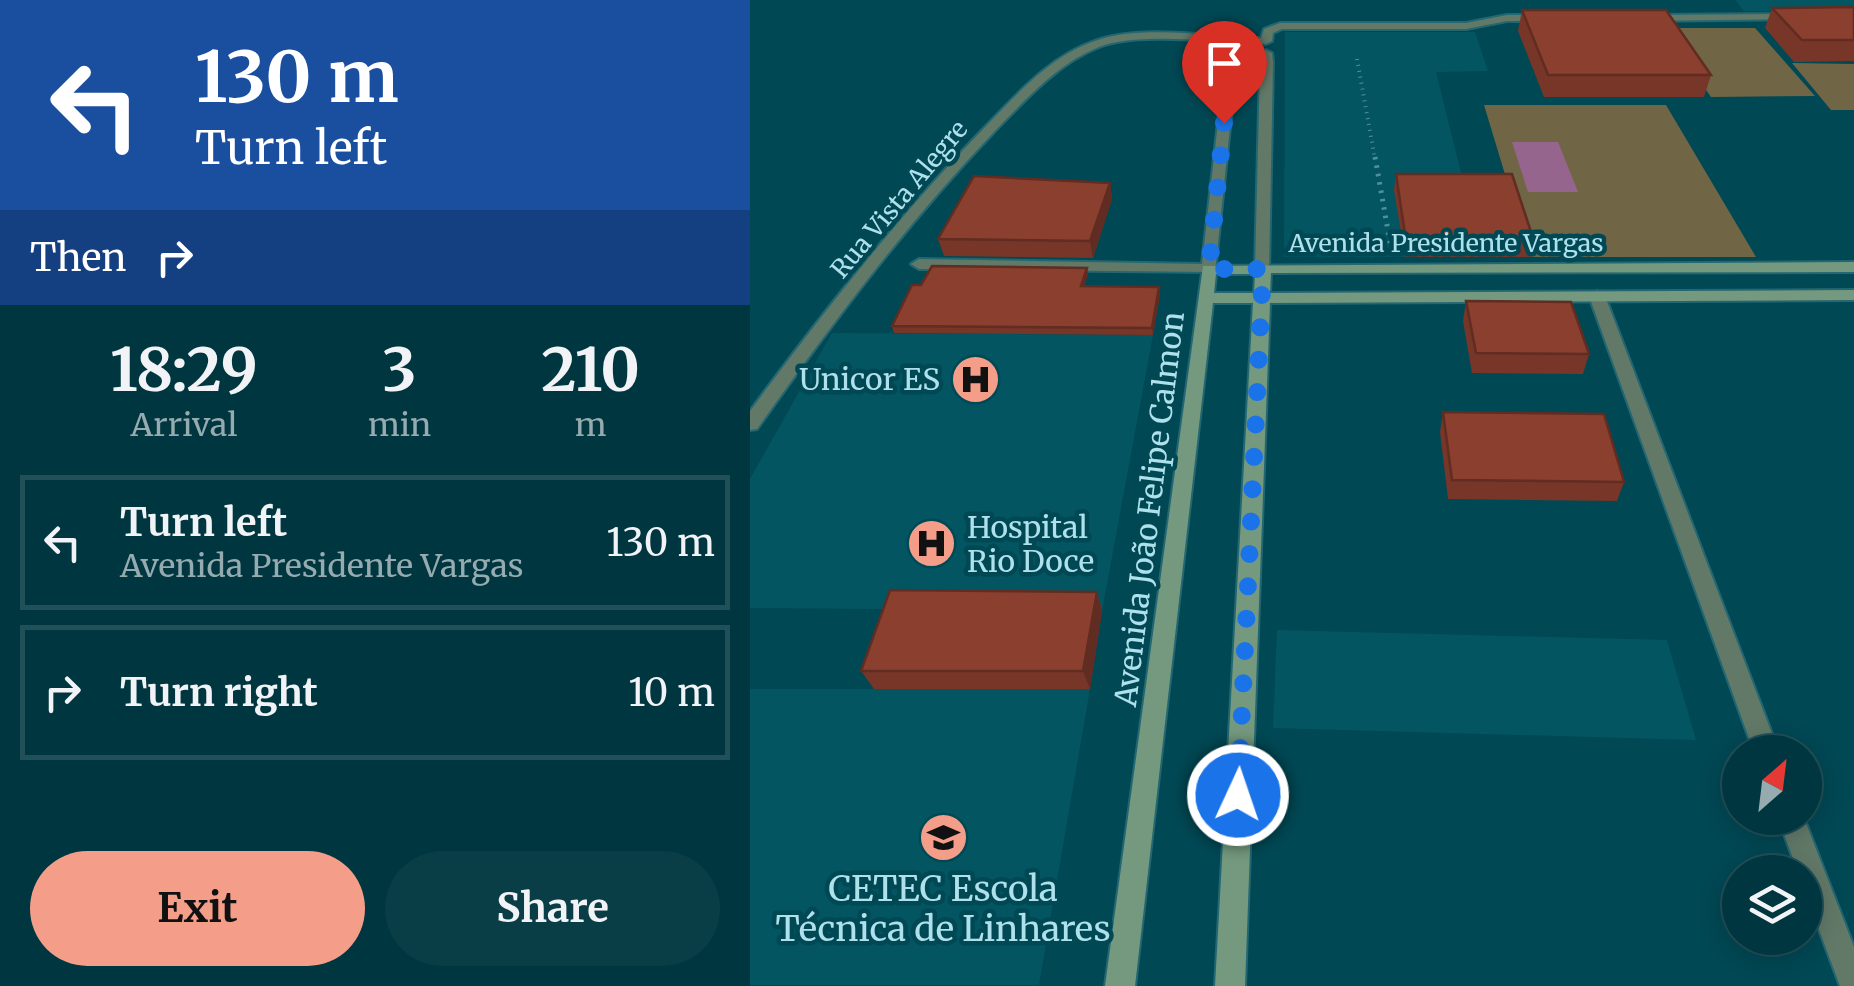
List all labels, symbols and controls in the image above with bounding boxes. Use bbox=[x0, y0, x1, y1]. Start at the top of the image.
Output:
pin bbox=[1182, 21, 1267, 124]
text: 130 m bbox=[195, 33, 399, 121]
icon: arrive bbox=[1197, 36, 1252, 91]
icon: left bbox=[30, 40, 160, 170]
street label: Rua Vista Alegre bbox=[824, 114, 974, 284]
text: Turn left bbox=[195, 120, 387, 176]
street label: Avenida Presidente Vargas bbox=[1287, 227, 1604, 259]
icon: right bbox=[147, 230, 202, 285]
text: Then bbox=[30, 234, 127, 281]
street label: Avenida João Felipe Calmon bbox=[1106, 309, 1192, 710]
text: 18:29 bbox=[110, 332, 258, 407]
text: 3 bbox=[382, 332, 417, 407]
text: 210 bbox=[541, 332, 640, 407]
hospital icon: Unicor ES bbox=[949, 353, 1001, 405]
place label: Unicor ES bbox=[799, 360, 940, 398]
text: Arrival bbox=[131, 405, 237, 445]
text: min bbox=[368, 405, 431, 445]
text: m bbox=[575, 405, 606, 445]
text: Turn left bbox=[120, 499, 287, 546]
place label: Hospital Rio Doce bbox=[967, 508, 1094, 580]
icon: left bbox=[35, 515, 90, 570]
hospital icon: Hospital Rio Doce bbox=[906, 518, 958, 570]
text: 130 m bbox=[606, 519, 715, 566]
text: Avenida Presidente Vargas bbox=[120, 546, 523, 586]
icon: right bbox=[35, 665, 90, 720]
text: Turn right bbox=[120, 669, 318, 716]
text: 10 m bbox=[628, 669, 715, 716]
north arrow bbox=[1722, 735, 1822, 835]
map controls bbox=[1722, 735, 1822, 955]
position arrow bbox=[1186, 743, 1290, 847]
school or university icon: CETEC Escola Técnica de Linhares bbox=[917, 811, 969, 863]
button: Exit bbox=[30, 851, 365, 966]
button: Share bbox=[385, 851, 720, 966]
button: layers bbox=[1722, 855, 1822, 955]
place label: CETEC Escola Técnica de Linhares bbox=[775, 867, 1111, 951]

